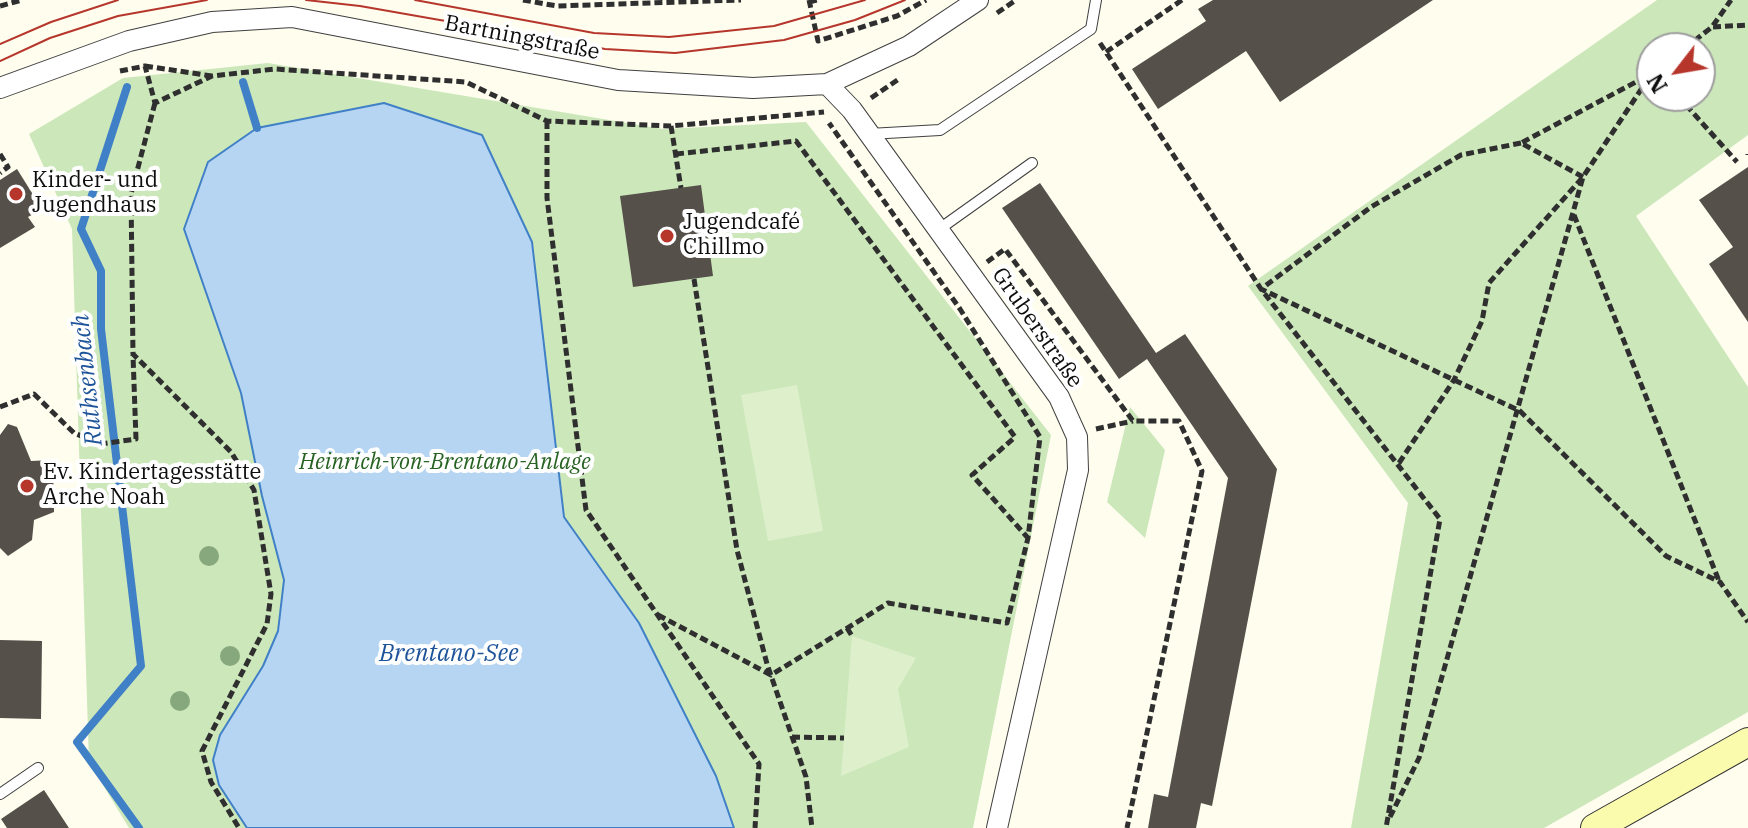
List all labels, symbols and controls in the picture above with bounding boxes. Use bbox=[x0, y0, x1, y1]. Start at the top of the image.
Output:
street label: Bartningstraße bbox=[442, 10, 602, 66]
north arrow bbox=[1636, 32, 1716, 112]
text: N bbox=[1640, 69, 1674, 99]
place label: Kinder- und Jugendhaus bbox=[32, 168, 158, 220]
marker: Kinder- und Jugendhaus bbox=[7, 185, 25, 203]
place label: Jugendcafé Chillmo bbox=[683, 210, 800, 262]
marker: Jugendcafé Chillmo bbox=[658, 227, 676, 245]
street label: Gruberstraße bbox=[986, 263, 1088, 393]
water label: Ruthsenbach bbox=[67, 313, 109, 447]
park label: Heinrich-von-Brentano-Anlage bbox=[299, 450, 591, 476]
place label: Ev. Kindertagesstätte Arche Noah bbox=[43, 460, 261, 512]
marker: Ev. Kindertagesstätte Arche Noah bbox=[18, 477, 36, 495]
water label: Brentano-See bbox=[379, 640, 519, 668]

